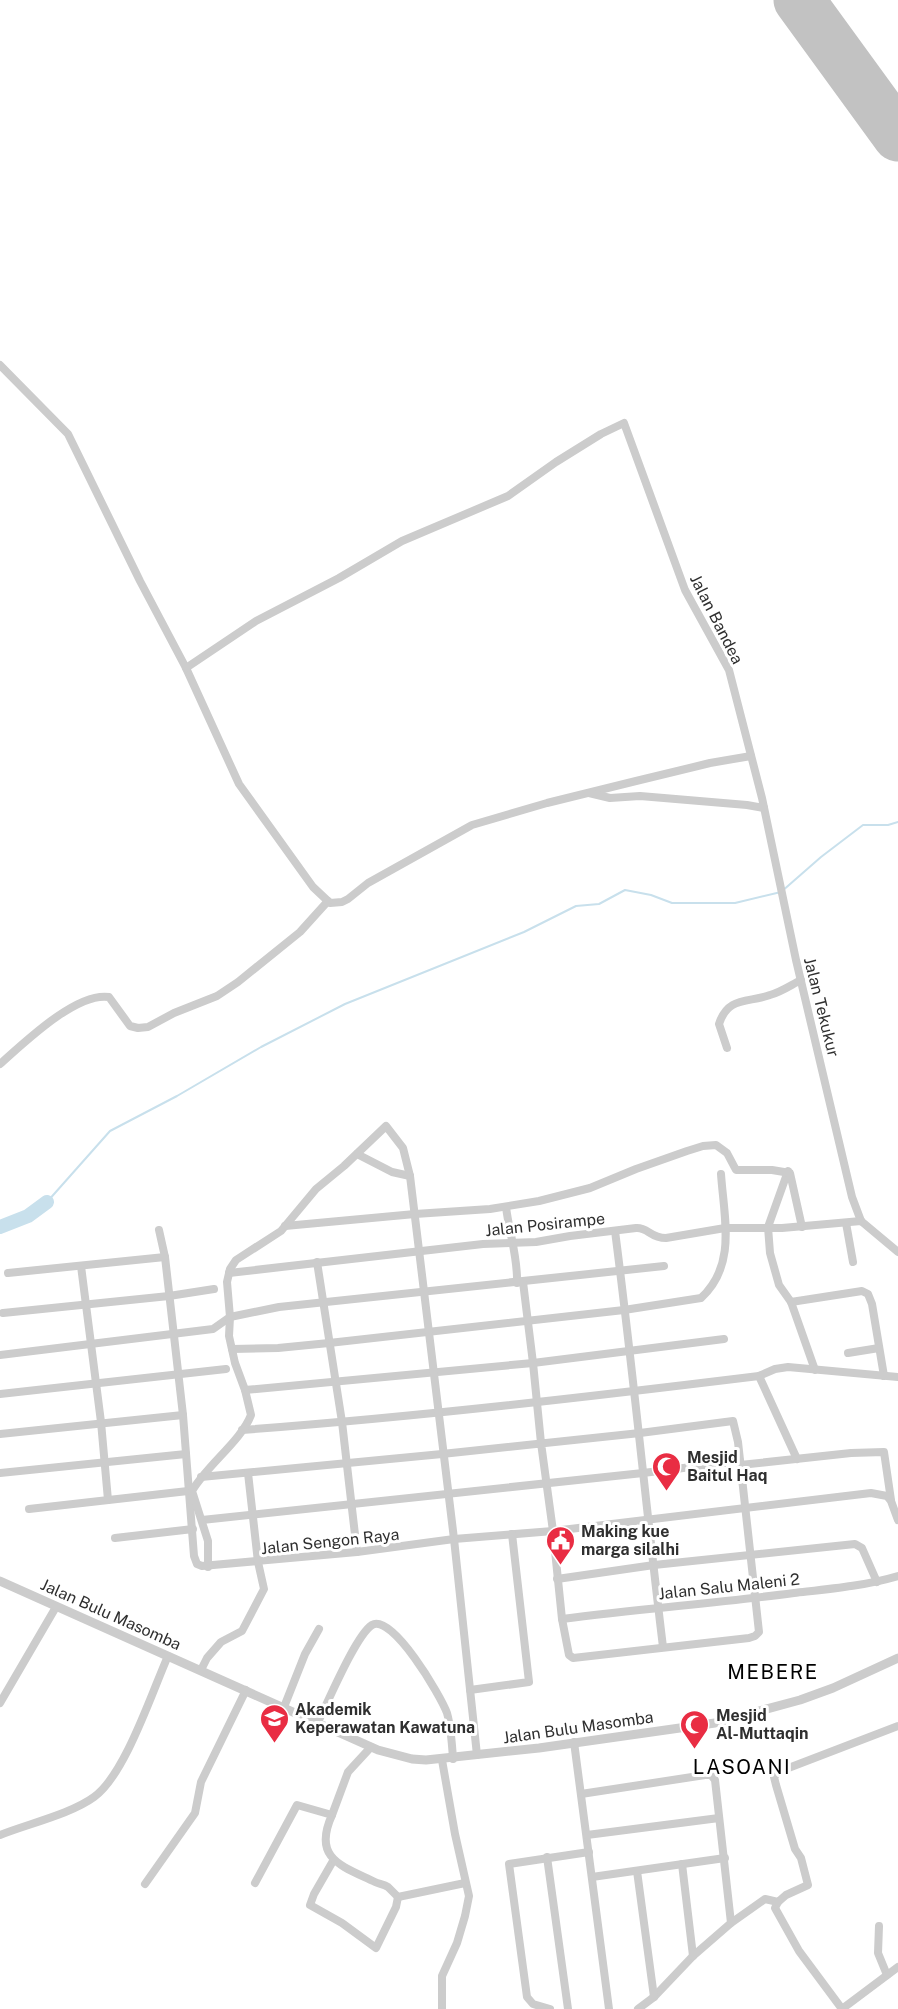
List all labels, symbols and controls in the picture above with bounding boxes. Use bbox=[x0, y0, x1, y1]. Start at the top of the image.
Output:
street label: Jalan Bandea bbox=[686, 571, 747, 667]
street label: Jalan Tekukur bbox=[800, 955, 843, 1059]
street label: Jalan Posirampe bbox=[484, 1209, 606, 1240]
place label: Mesjid Baitul Haq bbox=[687, 1448, 767, 1485]
mosque icon: Mesjid Baitul Haq bbox=[650, 1450, 682, 1492]
place label: Making kue marga silalhi bbox=[581, 1522, 679, 1559]
public building icon: Making kue marga silalhi bbox=[544, 1524, 576, 1566]
street label: Jalan Sengon Raya bbox=[260, 1525, 400, 1558]
street label: Jalan Salu Maleni 2 bbox=[657, 1570, 801, 1603]
street label: Jalan Bulu Masomba bbox=[38, 1575, 184, 1654]
district label: MEBERE bbox=[727, 1660, 819, 1684]
place label: Akademik Keperawatan Kawatuna bbox=[295, 1700, 475, 1737]
school or university icon: Akademik Keperawatan Kawatuna bbox=[258, 1702, 290, 1744]
place label: Mesjid Al-Muttaqin bbox=[716, 1706, 809, 1743]
street label: Jalan Bulu Masomba bbox=[502, 1708, 655, 1747]
mosque icon: Mesjid Al-Muttaqin bbox=[679, 1708, 711, 1750]
district label: LASOANI bbox=[693, 1755, 791, 1779]

